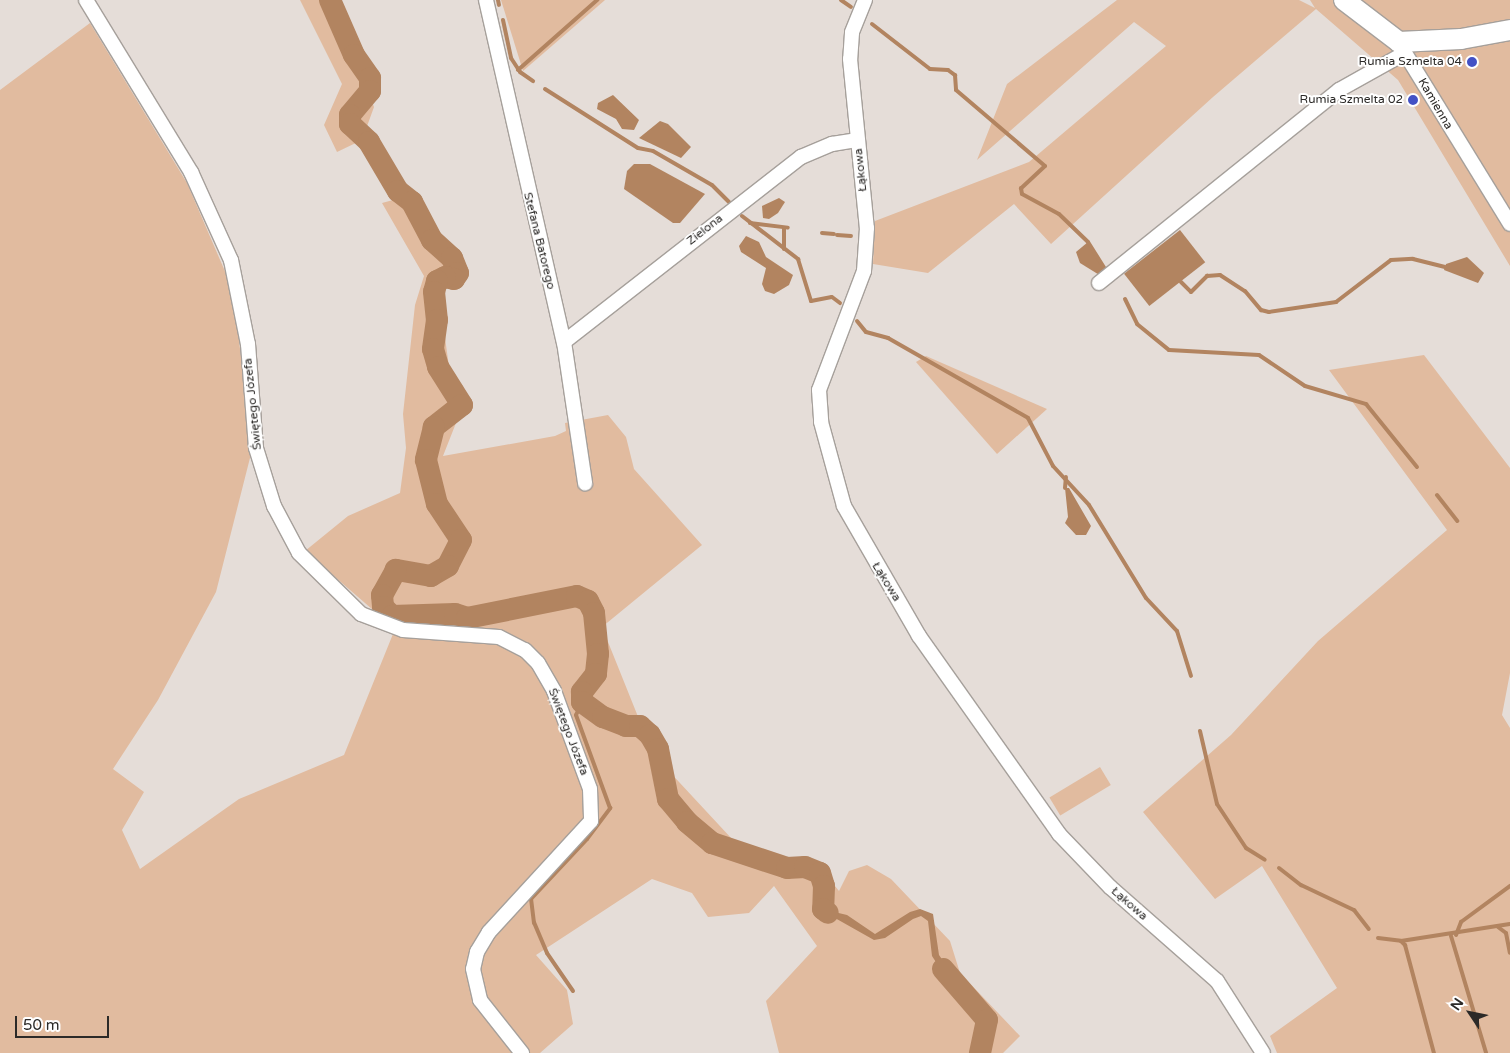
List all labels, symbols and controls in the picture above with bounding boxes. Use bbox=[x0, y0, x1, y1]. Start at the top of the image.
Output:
place label: Rumia Szmelta 04 bbox=[1359, 55, 1462, 69]
marker: Rumia Szmelta 04 bbox=[1466, 56, 1478, 68]
street label: Kamienna bbox=[1415, 76, 1455, 132]
place label: Rumia Szmelta 02 bbox=[1300, 93, 1403, 107]
marker: Rumia Szmelta 02 bbox=[1407, 94, 1419, 106]
street label: Łąkowa bbox=[852, 148, 870, 192]
street label: Stefana Batorego bbox=[520, 191, 558, 291]
street label: Zielona bbox=[684, 211, 726, 249]
street label: Świętego Józefa bbox=[241, 357, 265, 451]
street label: Łąkowa bbox=[868, 560, 904, 604]
street label: Świętego Józefa bbox=[545, 686, 591, 778]
street label: Łąkowa bbox=[1108, 884, 1150, 924]
north arrow bbox=[1445, 988, 1495, 1038]
text: N bbox=[1447, 995, 1467, 1014]
scale bar bbox=[18, 1006, 111, 1038]
text: 50 m bbox=[23, 1016, 60, 1034]

